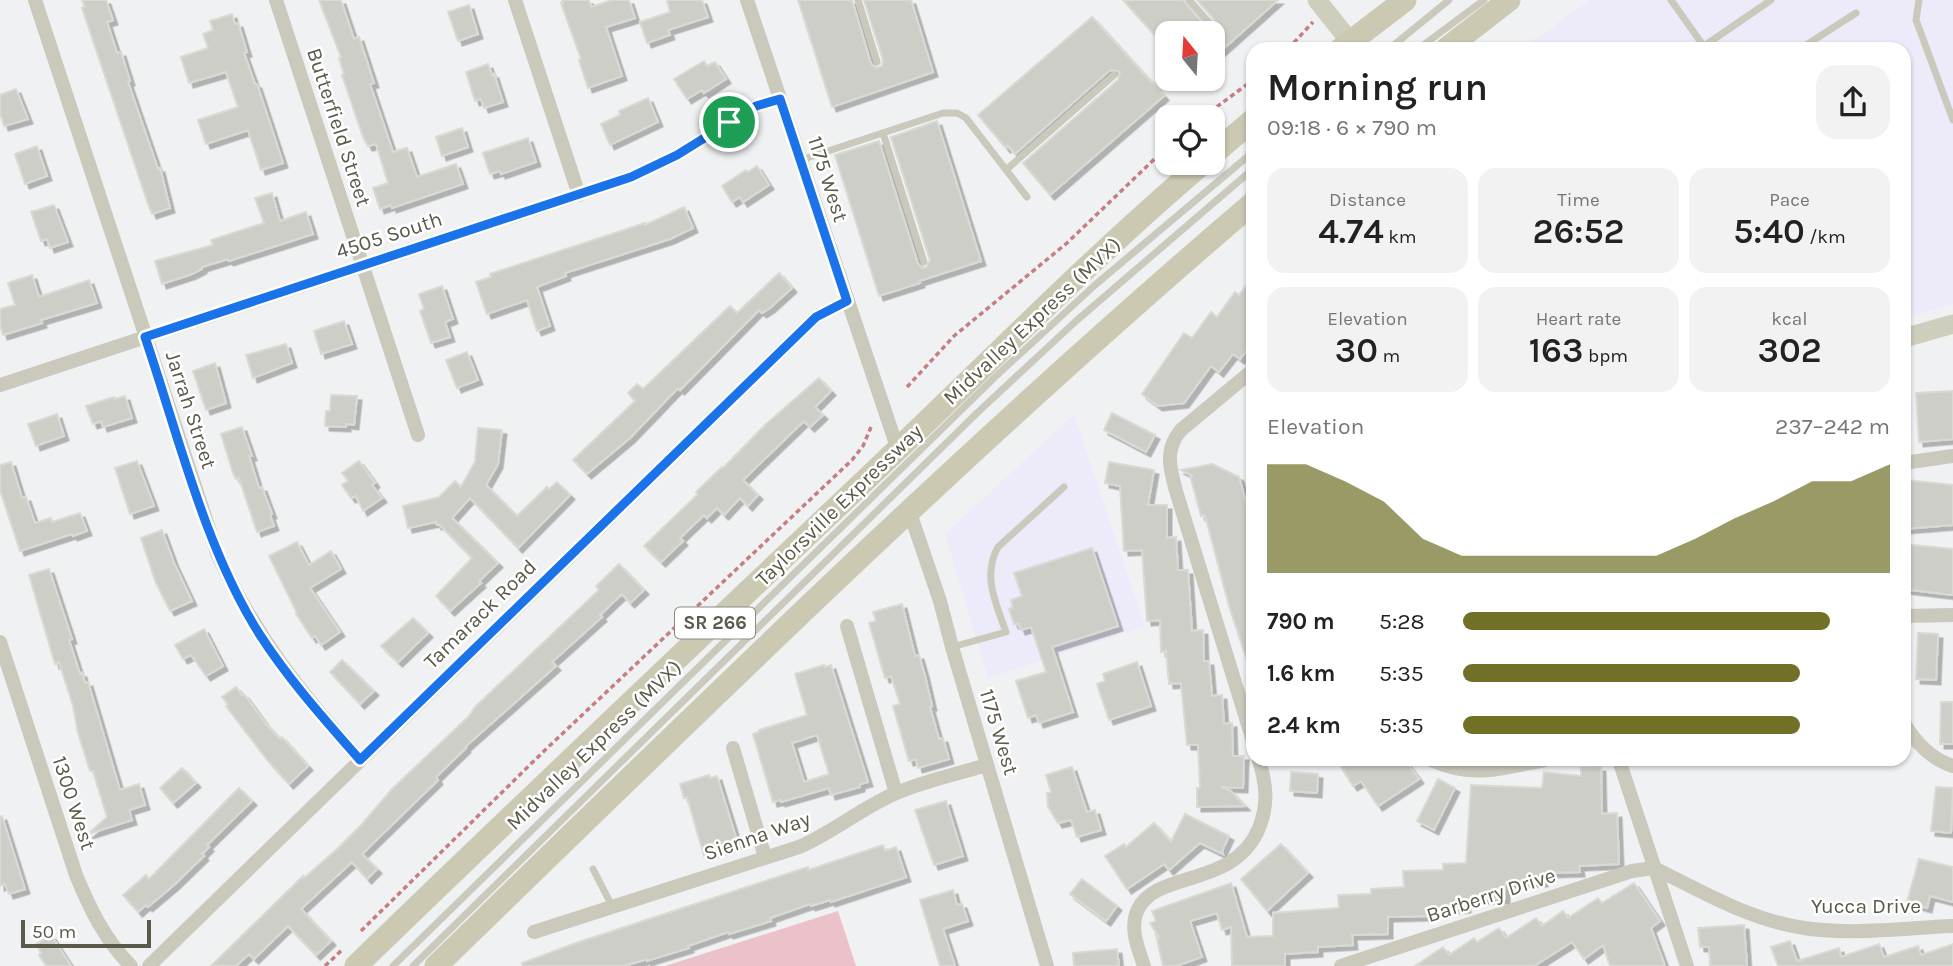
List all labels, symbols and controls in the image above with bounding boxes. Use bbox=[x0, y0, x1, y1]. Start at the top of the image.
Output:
north arrow bbox=[1155, 21, 1225, 91]
map controls bbox=[1155, 21, 1225, 175]
street label: Butterfield Street bbox=[302, 45, 376, 209]
text: Morning run bbox=[1267, 65, 1488, 110]
button: share bbox=[1816, 65, 1890, 139]
pin bbox=[699, 92, 759, 152]
icon: arrive bbox=[710, 103, 748, 141]
button: locate bbox=[1155, 105, 1225, 175]
text: 09:18 · 6 × 790 m bbox=[1267, 114, 1437, 141]
street label: 1175 West bbox=[803, 133, 853, 225]
text: Distance bbox=[1329, 189, 1406, 211]
text: Time bbox=[1557, 189, 1600, 211]
text: Pace bbox=[1769, 189, 1810, 211]
street label: 4505 South bbox=[333, 207, 445, 263]
text: 4.74 bbox=[1318, 211, 1384, 252]
text: 26:52 bbox=[1532, 211, 1625, 252]
text: 5:40 bbox=[1733, 211, 1805, 252]
text: km bbox=[1384, 226, 1417, 248]
text: /km bbox=[1805, 226, 1846, 248]
street label: Midvalley Express (MVX) bbox=[938, 232, 1126, 410]
text: Elevation bbox=[1327, 308, 1408, 330]
text: Heart rate bbox=[1536, 308, 1621, 330]
text: kcal bbox=[1771, 308, 1808, 330]
text: 30 bbox=[1335, 330, 1378, 371]
text: 163 bbox=[1529, 330, 1583, 371]
text: 302 bbox=[1757, 330, 1822, 371]
text: m bbox=[1378, 345, 1400, 367]
text: bpm bbox=[1583, 345, 1628, 367]
street label: Jarrah Street bbox=[161, 348, 221, 472]
text: Elevation bbox=[1267, 413, 1364, 440]
text: 237–242 m bbox=[1775, 413, 1890, 440]
street label: Taylorsville Expressway bbox=[751, 419, 927, 591]
street label: Tamarack Road bbox=[419, 554, 541, 674]
road number: SR 266 bbox=[675, 608, 755, 638]
text: 790 m bbox=[1267, 608, 1335, 635]
text: 5:28 bbox=[1379, 608, 1425, 635]
street label: Midvalley Express (MVX) bbox=[501, 655, 687, 835]
text: 1.6 km bbox=[1267, 660, 1335, 687]
text: 5:35 bbox=[1379, 660, 1424, 687]
street label: 1175 West bbox=[975, 686, 1023, 778]
text: 2.4 km bbox=[1267, 712, 1341, 739]
text: 5:35 bbox=[1379, 712, 1424, 739]
street label: 1300 West bbox=[48, 753, 100, 853]
street label: Sienna Way bbox=[701, 807, 814, 865]
street label: Barberry Drive bbox=[1423, 863, 1559, 927]
street label: Yucca Drive bbox=[1811, 894, 1921, 918]
scale bar bbox=[21, 917, 150, 949]
text: 50 m bbox=[32, 921, 76, 943]

